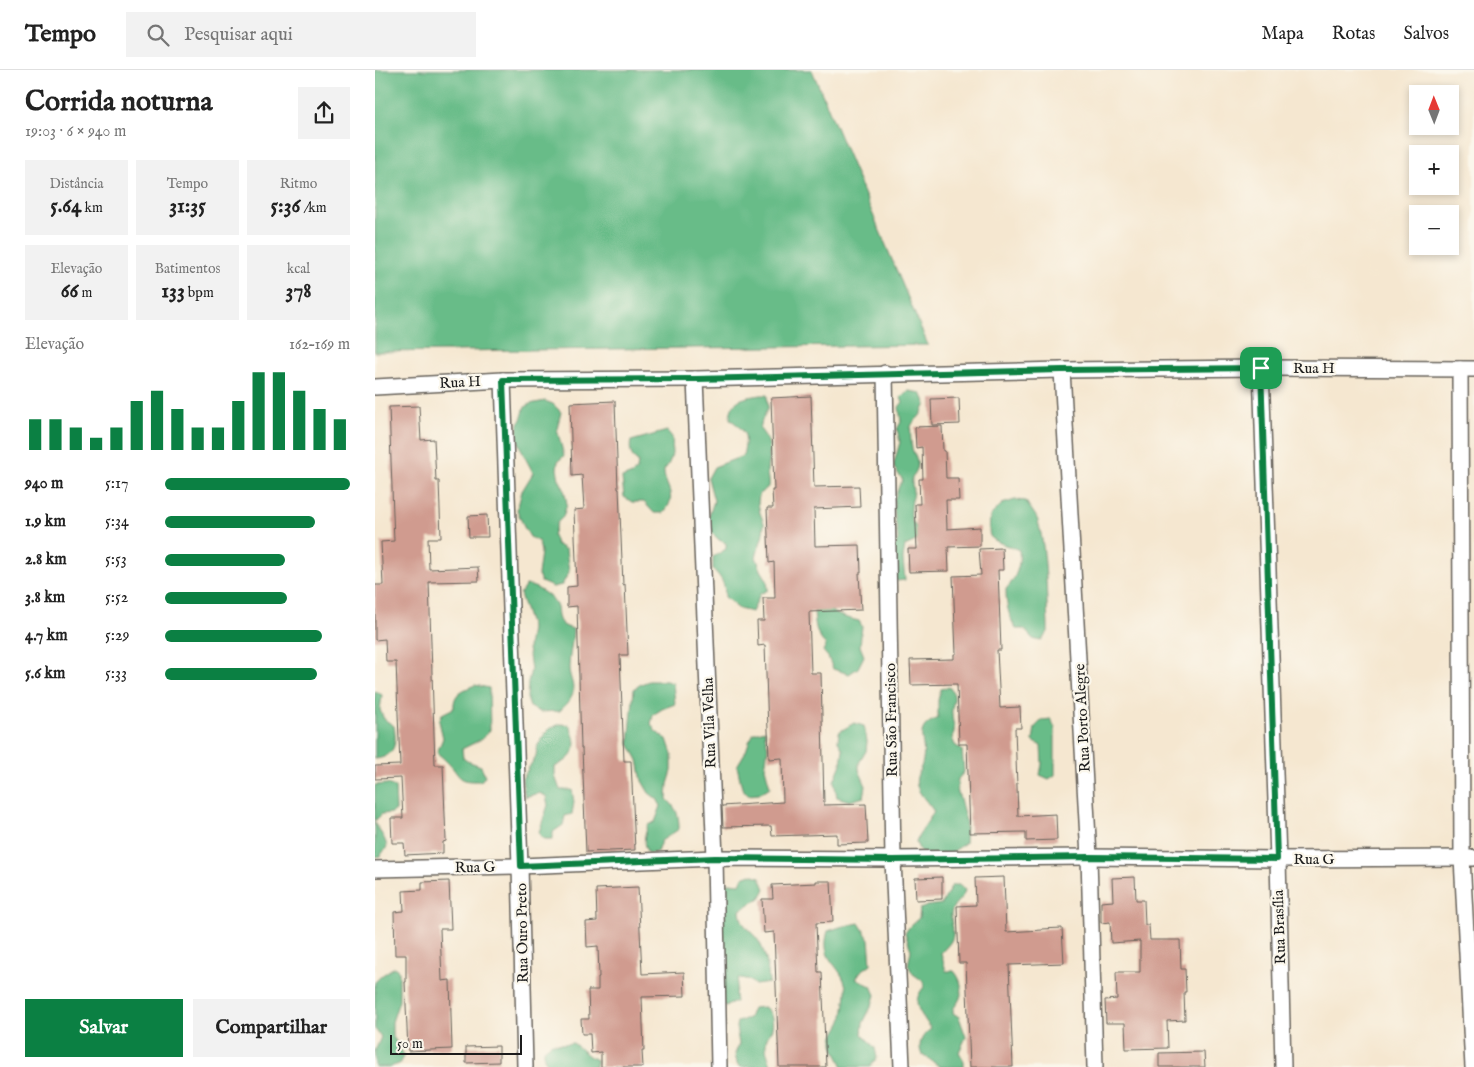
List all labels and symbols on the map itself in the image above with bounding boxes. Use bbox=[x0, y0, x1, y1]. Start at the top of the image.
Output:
north arrow bbox=[1409, 85, 1459, 135]
pin bbox=[1240, 347, 1282, 389]
street label: Rua H bbox=[1293, 359, 1335, 378]
street label: Rua H bbox=[439, 372, 481, 393]
street label: Rua São Francisco bbox=[881, 663, 902, 777]
street label: Rua Porto Alegre bbox=[1070, 663, 1095, 773]
street label: Rua Vila Velha bbox=[698, 677, 721, 769]
street label: Rua G bbox=[1294, 850, 1334, 869]
street label: Rua G bbox=[454, 858, 496, 877]
street label: Rua Ouro Preto bbox=[512, 883, 533, 983]
street label: Rua Brasília bbox=[1269, 889, 1290, 965]
scale bar bbox=[390, 1032, 523, 1055]

